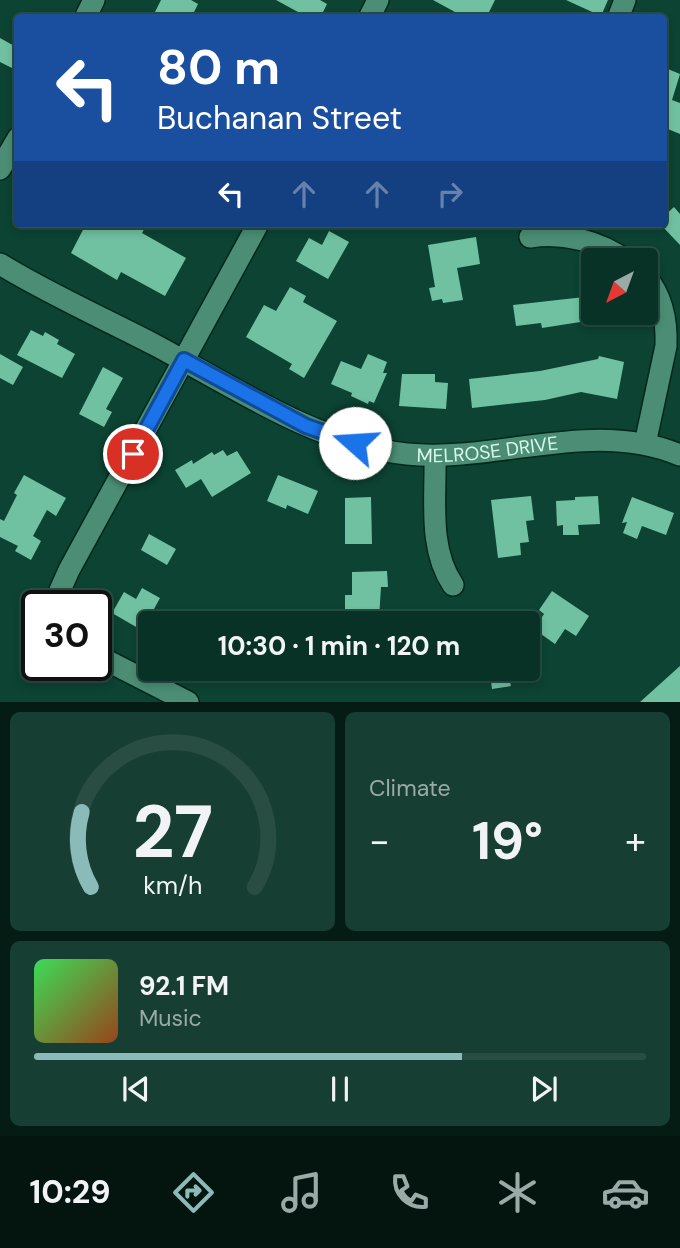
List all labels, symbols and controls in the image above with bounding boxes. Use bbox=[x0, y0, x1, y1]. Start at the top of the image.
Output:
text: 80 m bbox=[157, 35, 280, 99]
icon: left bbox=[42, 42, 133, 133]
text: Buchanan Street bbox=[157, 97, 402, 139]
icon: left bbox=[212, 175, 250, 213]
icon: ahead bbox=[285, 175, 323, 213]
icon: ahead bbox=[358, 175, 396, 213]
icon: right bbox=[431, 175, 469, 213]
north arrow bbox=[581, 248, 658, 326]
map controls bbox=[581, 248, 658, 325]
position arrow bbox=[318, 406, 392, 480]
pin bbox=[103, 424, 163, 484]
street label: MELROSE DRIVE bbox=[416, 431, 559, 468]
icon: arrive bbox=[114, 435, 152, 473]
speed limit sign: 30 bbox=[21, 590, 112, 681]
text: 10:30 · 1 min · 120 m bbox=[218, 629, 460, 663]
text: Climate bbox=[369, 773, 451, 803]
text: 27 bbox=[132, 786, 213, 881]
text: 19° bbox=[472, 807, 543, 875]
text: − bbox=[369, 816, 390, 866]
text: + bbox=[625, 816, 646, 866]
text: km/h bbox=[143, 869, 202, 902]
text: 92.1 FM bbox=[139, 969, 229, 1003]
text: Music bbox=[139, 1003, 202, 1033]
icon: previous bbox=[117, 1070, 155, 1108]
icon: pause bbox=[321, 1070, 359, 1108]
icon: next bbox=[525, 1070, 563, 1108]
icon: directions bbox=[169, 1168, 218, 1217]
icon: music bbox=[277, 1168, 326, 1217]
icon: phone bbox=[385, 1168, 434, 1217]
icon: climate bbox=[493, 1168, 542, 1217]
icon: car bbox=[601, 1168, 650, 1217]
text: 10:29 bbox=[30, 1171, 110, 1213]

